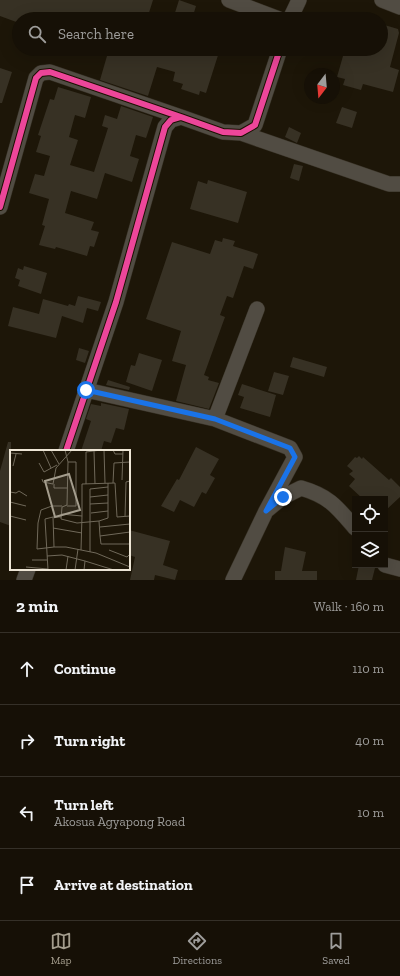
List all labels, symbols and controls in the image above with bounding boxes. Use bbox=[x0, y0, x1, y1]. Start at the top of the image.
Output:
search box bbox=[12, 12, 388, 56]
icon: search bbox=[26, 23, 48, 45]
text: Search here bbox=[58, 25, 134, 43]
north arrow bbox=[304, 68, 340, 104]
route start bbox=[77, 381, 95, 399]
inset map bbox=[10, 450, 130, 570]
route end bbox=[274, 488, 292, 506]
map controls bbox=[352, 496, 388, 568]
button: locate bbox=[352, 496, 388, 532]
button: layers bbox=[352, 532, 388, 568]
text: 2 min bbox=[16, 596, 58, 616]
text: Walk · 160 m bbox=[314, 599, 384, 614]
icon: ahead bbox=[16, 658, 38, 680]
text: Continue bbox=[54, 660, 116, 678]
text: 110 m bbox=[352, 661, 384, 676]
icon: right bbox=[16, 730, 38, 752]
text: Turn right bbox=[54, 732, 125, 750]
text: 40 m bbox=[355, 733, 384, 748]
text: Turn left bbox=[54, 796, 114, 814]
icon: left bbox=[16, 802, 38, 824]
text: 10 m bbox=[357, 805, 384, 820]
text: Akosua Agyapong Road bbox=[54, 814, 185, 829]
icon: arrive bbox=[16, 874, 38, 896]
text: Arrive at destination bbox=[54, 876, 193, 894]
tab: Map bbox=[50, 930, 72, 967]
tab: Directions bbox=[172, 930, 222, 967]
tab: Saved bbox=[322, 930, 350, 967]

